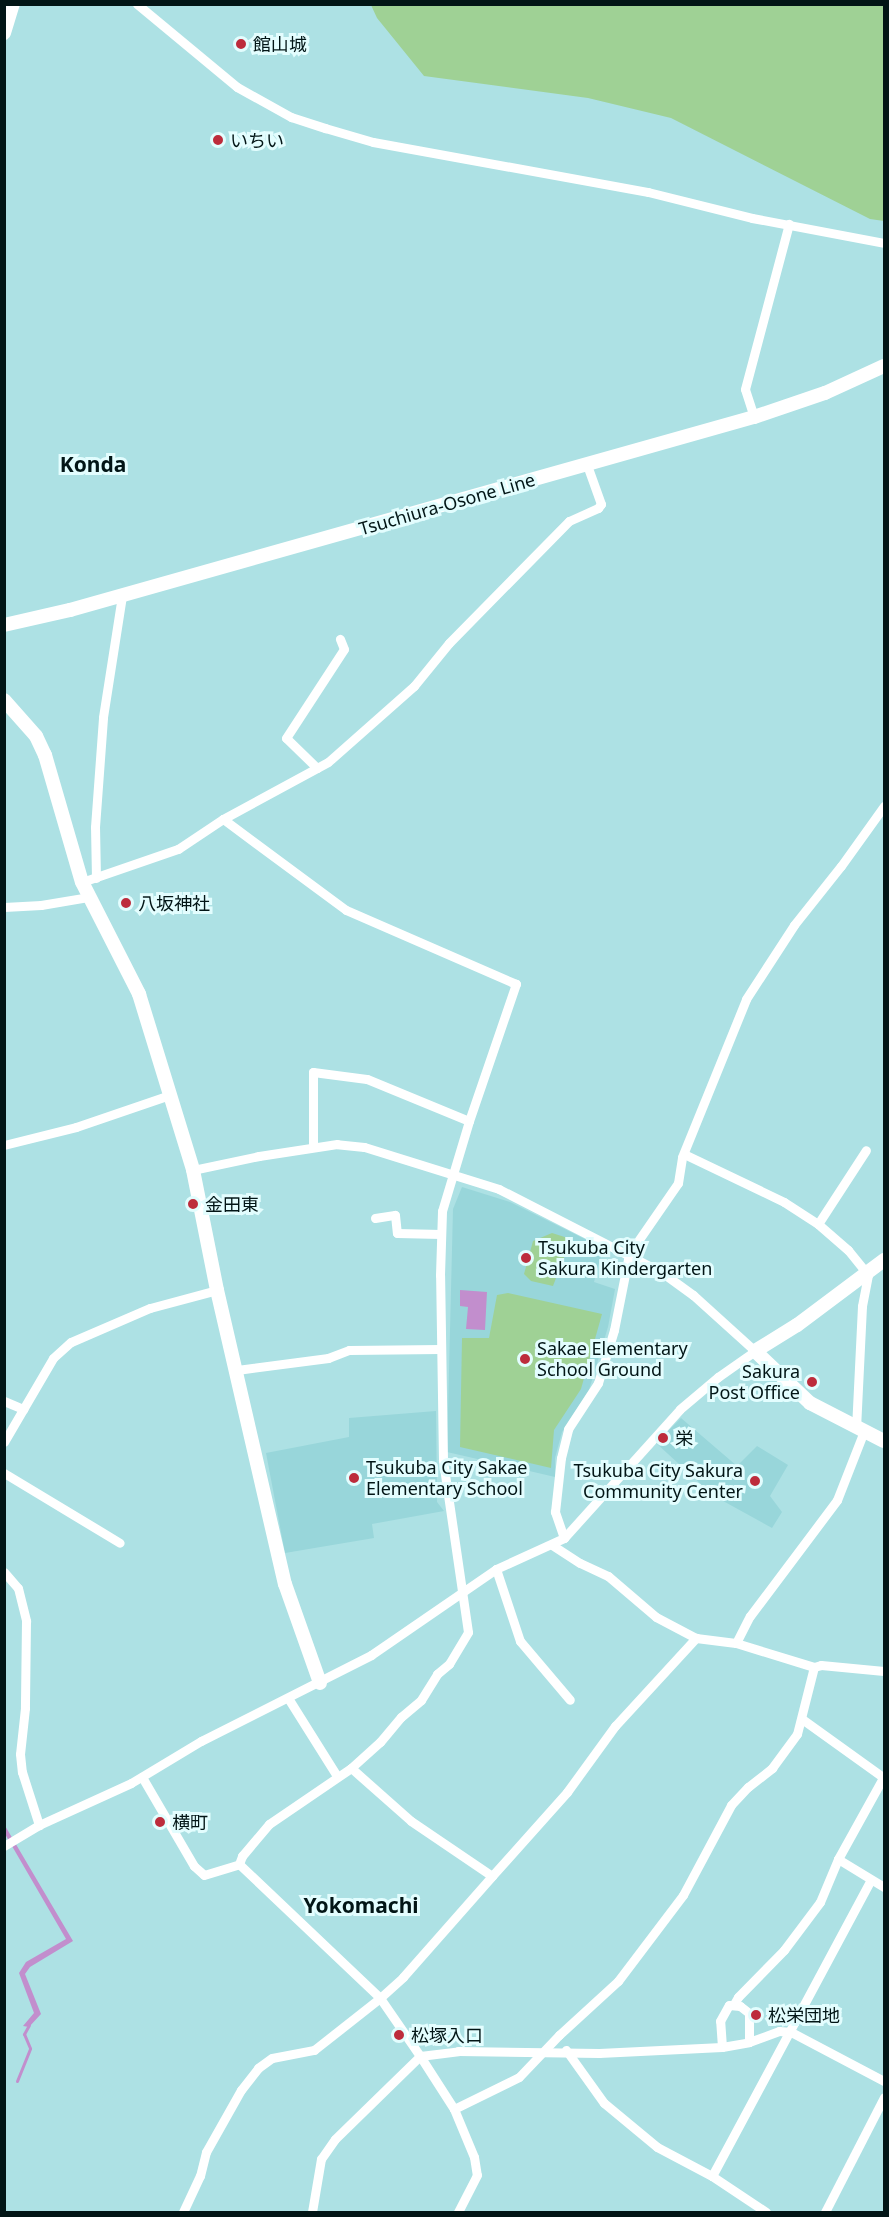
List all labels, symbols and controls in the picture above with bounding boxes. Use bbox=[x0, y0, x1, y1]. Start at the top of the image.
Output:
place label: 館山城 bbox=[253, 33, 307, 55]
marker: 館山城 bbox=[234, 37, 248, 51]
place label: いちい bbox=[230, 129, 284, 151]
marker: いちい bbox=[211, 133, 225, 147]
district label: Konda bbox=[60, 451, 126, 477]
street label: Tsuchiura-Osone Line bbox=[357, 469, 537, 539]
place label: 八坂神社 bbox=[138, 892, 210, 914]
marker: 八坂神社 bbox=[119, 896, 133, 910]
place label: 金田東 bbox=[205, 1193, 259, 1215]
marker: 金田東 bbox=[186, 1197, 200, 1211]
place label: Tsukuba City Sakura Kindergarten bbox=[538, 1237, 712, 1280]
marker: Tsukuba City Sakura Kindergarten bbox=[519, 1251, 533, 1265]
place label: Sakae Elementary School Ground bbox=[537, 1338, 688, 1380]
marker: Sakae Elementary School Ground bbox=[518, 1352, 532, 1366]
place label: Sakura Post Office bbox=[709, 1361, 800, 1404]
marker: Sakura Post Office bbox=[805, 1375, 819, 1389]
place label: 栄 bbox=[675, 1427, 693, 1449]
marker: 栄 bbox=[656, 1431, 670, 1445]
place label: Tsukuba City Sakae Elementary School bbox=[366, 1457, 527, 1500]
place label: Tsukuba City Sakura Community Center bbox=[573, 1460, 743, 1502]
marker: Tsukuba City Sakae Elementary School bbox=[347, 1471, 361, 1485]
marker: Tsukuba City Sakura Community Center bbox=[748, 1474, 762, 1488]
place label: 横町 bbox=[172, 1811, 208, 1833]
marker: 横町 bbox=[153, 1815, 167, 1829]
district label: Yokomachi bbox=[303, 1892, 419, 1918]
place label: 松栄団地 bbox=[768, 2004, 840, 2026]
marker: 松栄団地 bbox=[749, 2008, 763, 2022]
place label: 松塚入口 bbox=[411, 2024, 483, 2046]
marker: 松塚入口 bbox=[392, 2028, 406, 2042]

